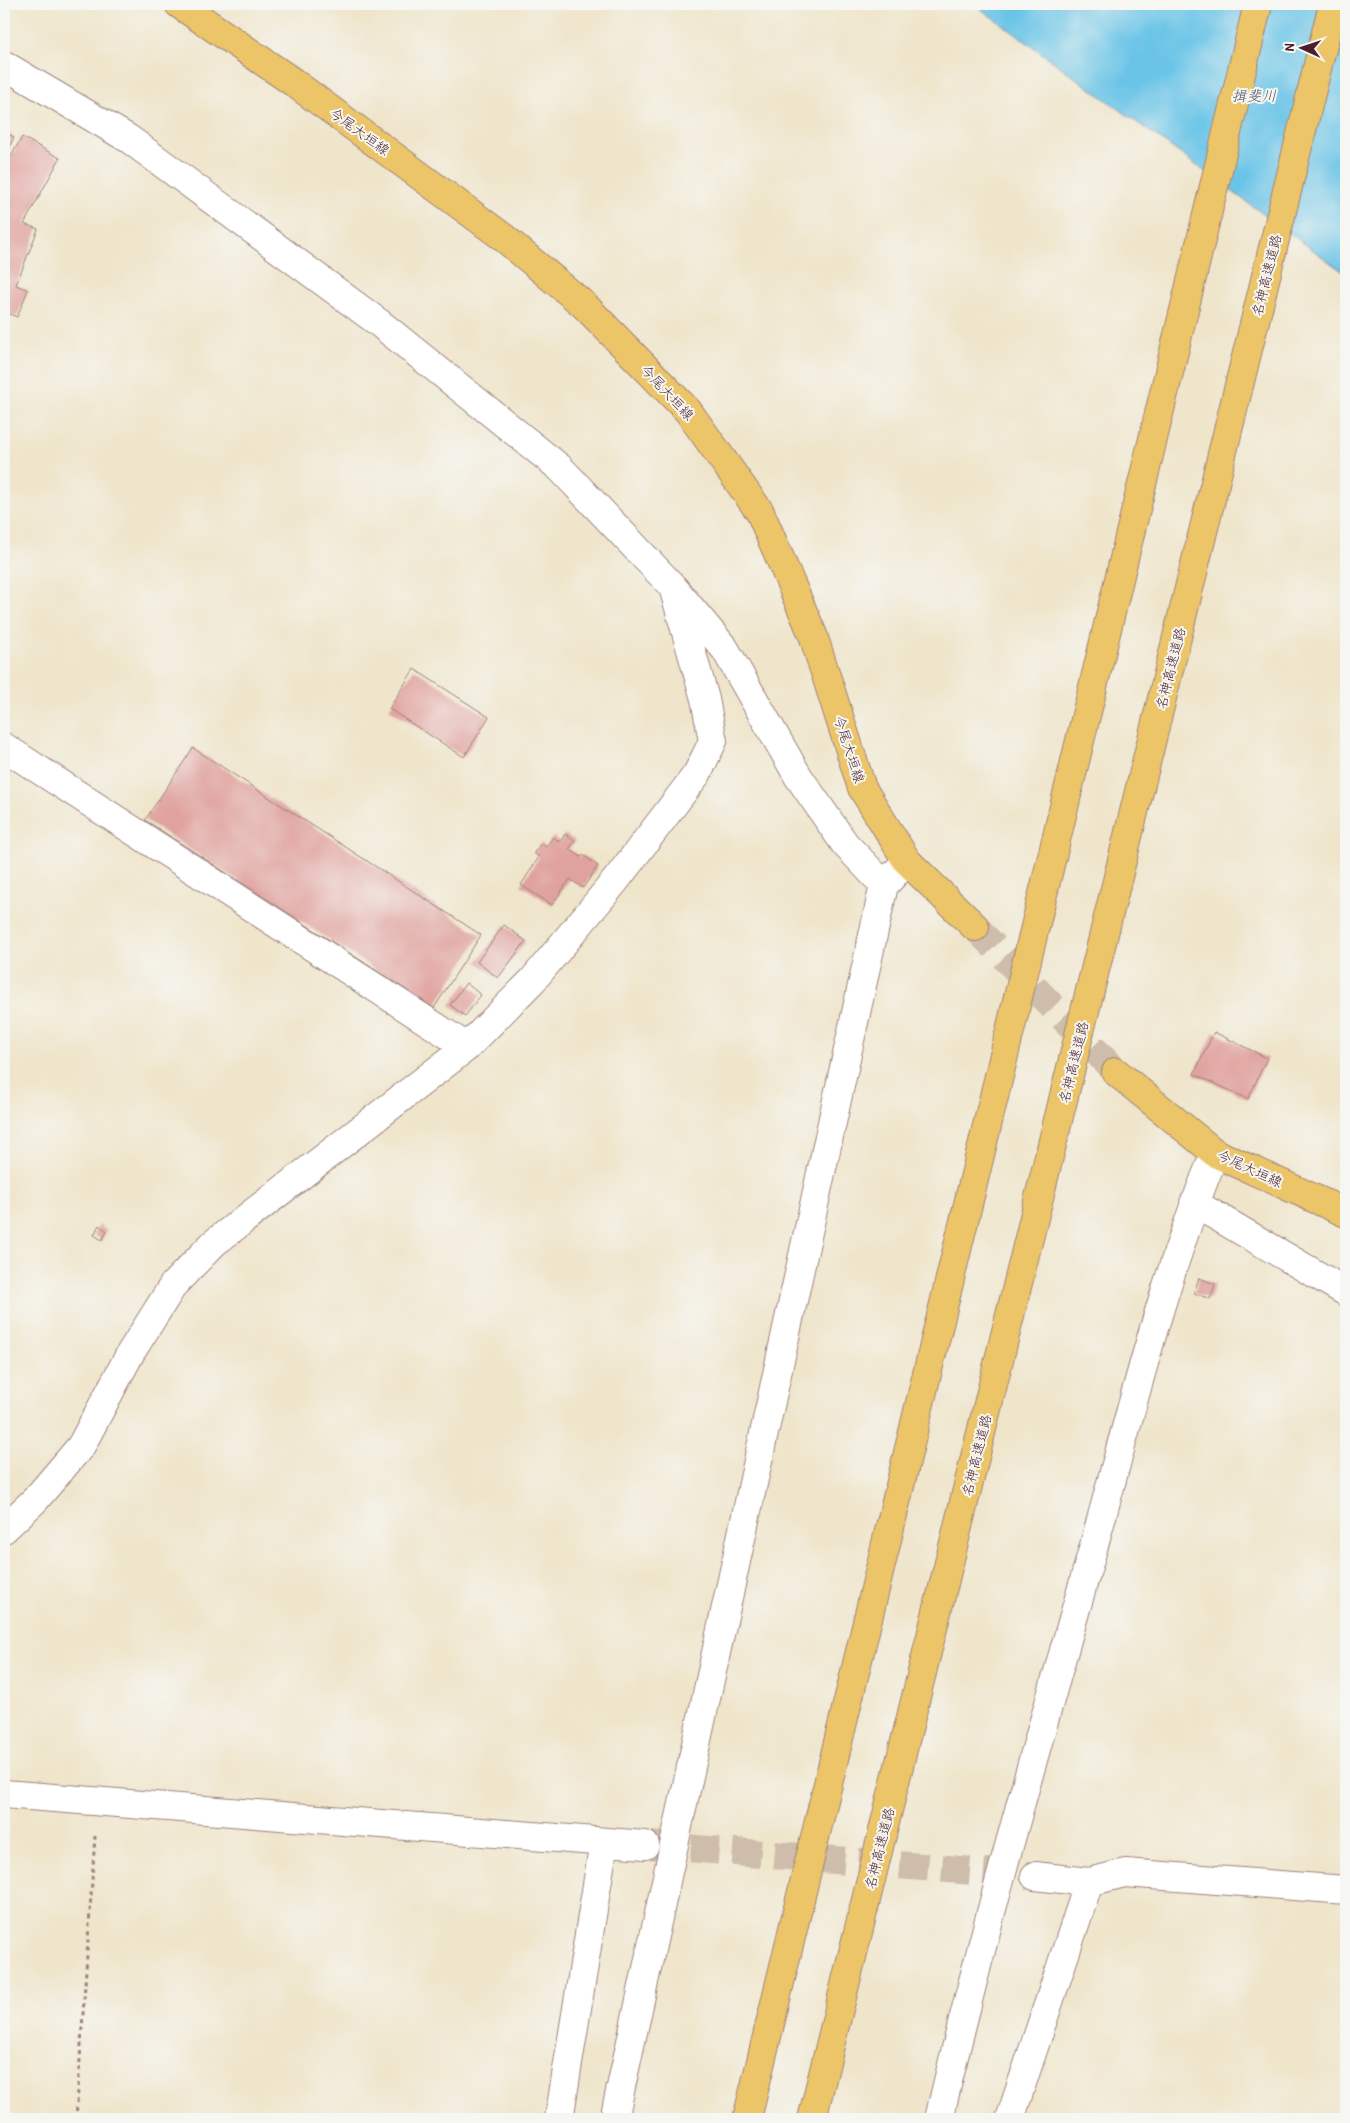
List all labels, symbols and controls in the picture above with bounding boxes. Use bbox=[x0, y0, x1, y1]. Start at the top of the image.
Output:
north arrow bbox=[1278, 22, 1328, 72]
text: N bbox=[1279, 43, 1298, 52]
water label: 揖斐川 bbox=[1231, 85, 1277, 106]
street label: 今尾大垣線 bbox=[326, 103, 394, 159]
street label: 名神高速道路 bbox=[1247, 232, 1285, 318]
street label: 今尾大垣線 bbox=[637, 360, 699, 424]
street label: 名神高速道路 bbox=[1151, 625, 1189, 711]
street label: 今尾大垣線 bbox=[830, 713, 870, 785]
street label: 名神高速道路 bbox=[1054, 1019, 1092, 1105]
street label: 今尾大垣線 bbox=[1214, 1145, 1286, 1191]
street label: 名神高速道路 bbox=[957, 1412, 995, 1498]
street label: 名神高速道路 bbox=[860, 1805, 898, 1891]

